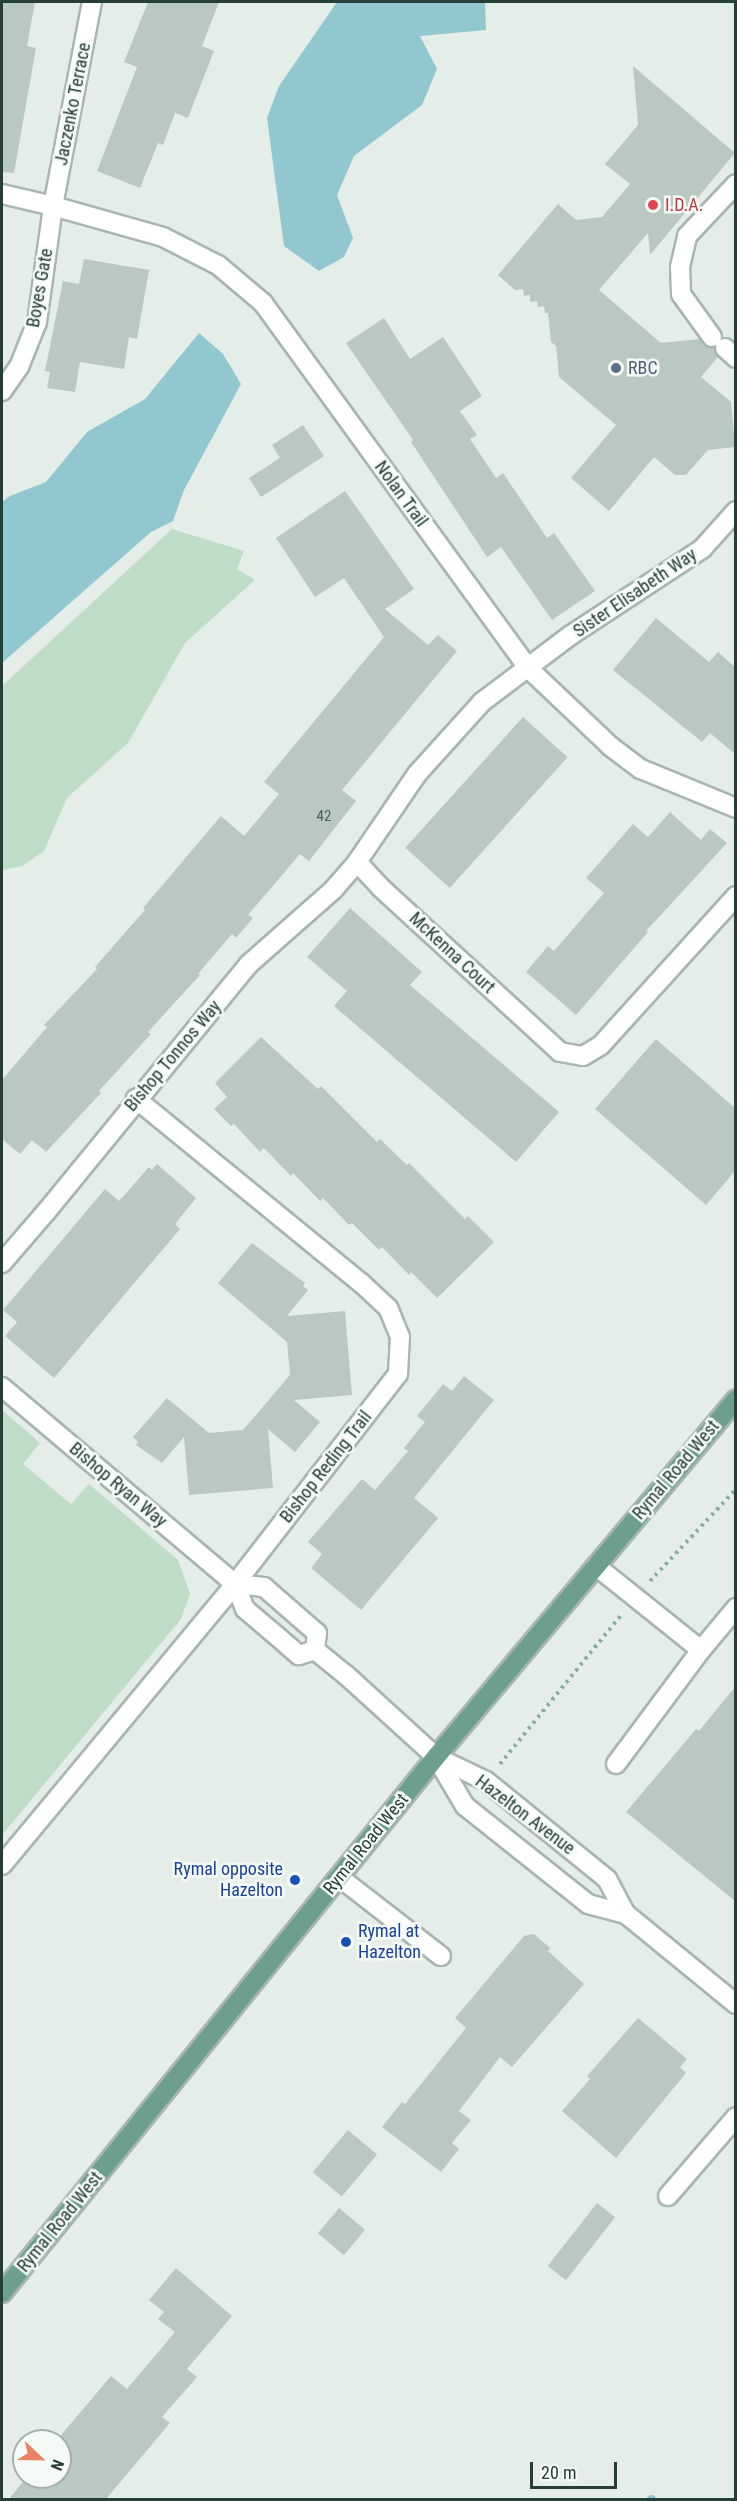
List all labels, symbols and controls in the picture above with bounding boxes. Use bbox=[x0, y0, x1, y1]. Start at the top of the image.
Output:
street label: Jaczenko Terrace bbox=[50, 41, 96, 167]
place label: I.D.A. bbox=[665, 194, 703, 216]
marker: I.D.A. bbox=[646, 198, 660, 212]
street label: Boyes Gate bbox=[22, 247, 58, 329]
place label: RBC bbox=[628, 357, 658, 379]
marker: RBC bbox=[609, 361, 623, 375]
street label: Nolan Trail bbox=[370, 457, 432, 531]
street label: Sister Elisabeth Way bbox=[569, 544, 701, 642]
house number: 42 bbox=[317, 808, 331, 826]
street label: McKenna Court bbox=[405, 908, 499, 998]
street label: Bishop Tonnos Way bbox=[120, 996, 226, 1116]
street label: Bishop Reding Trail bbox=[275, 1407, 377, 1527]
street label: Rymal Road West bbox=[628, 1416, 724, 1524]
street label: Bishop Ryan Way bbox=[65, 1438, 171, 1532]
street label: Hazelton Avenue bbox=[471, 1771, 579, 1859]
street label: Rymal Road West bbox=[319, 1789, 413, 1899]
place label: Rymal opposite Hazelton bbox=[174, 1859, 283, 1902]
marker: Rymal opposite Hazelton bbox=[288, 1873, 302, 1887]
place label: Rymal at Hazelton bbox=[358, 1921, 421, 1964]
marker: Rymal at Hazelton bbox=[339, 1935, 353, 1949]
street label: Rymal Road West bbox=[13, 2167, 107, 2277]
north arrow bbox=[12, 2429, 72, 2489]
scale bar bbox=[533, 2450, 620, 2488]
text: N bbox=[47, 2457, 68, 2473]
text: 20 m bbox=[541, 2462, 576, 2483]

